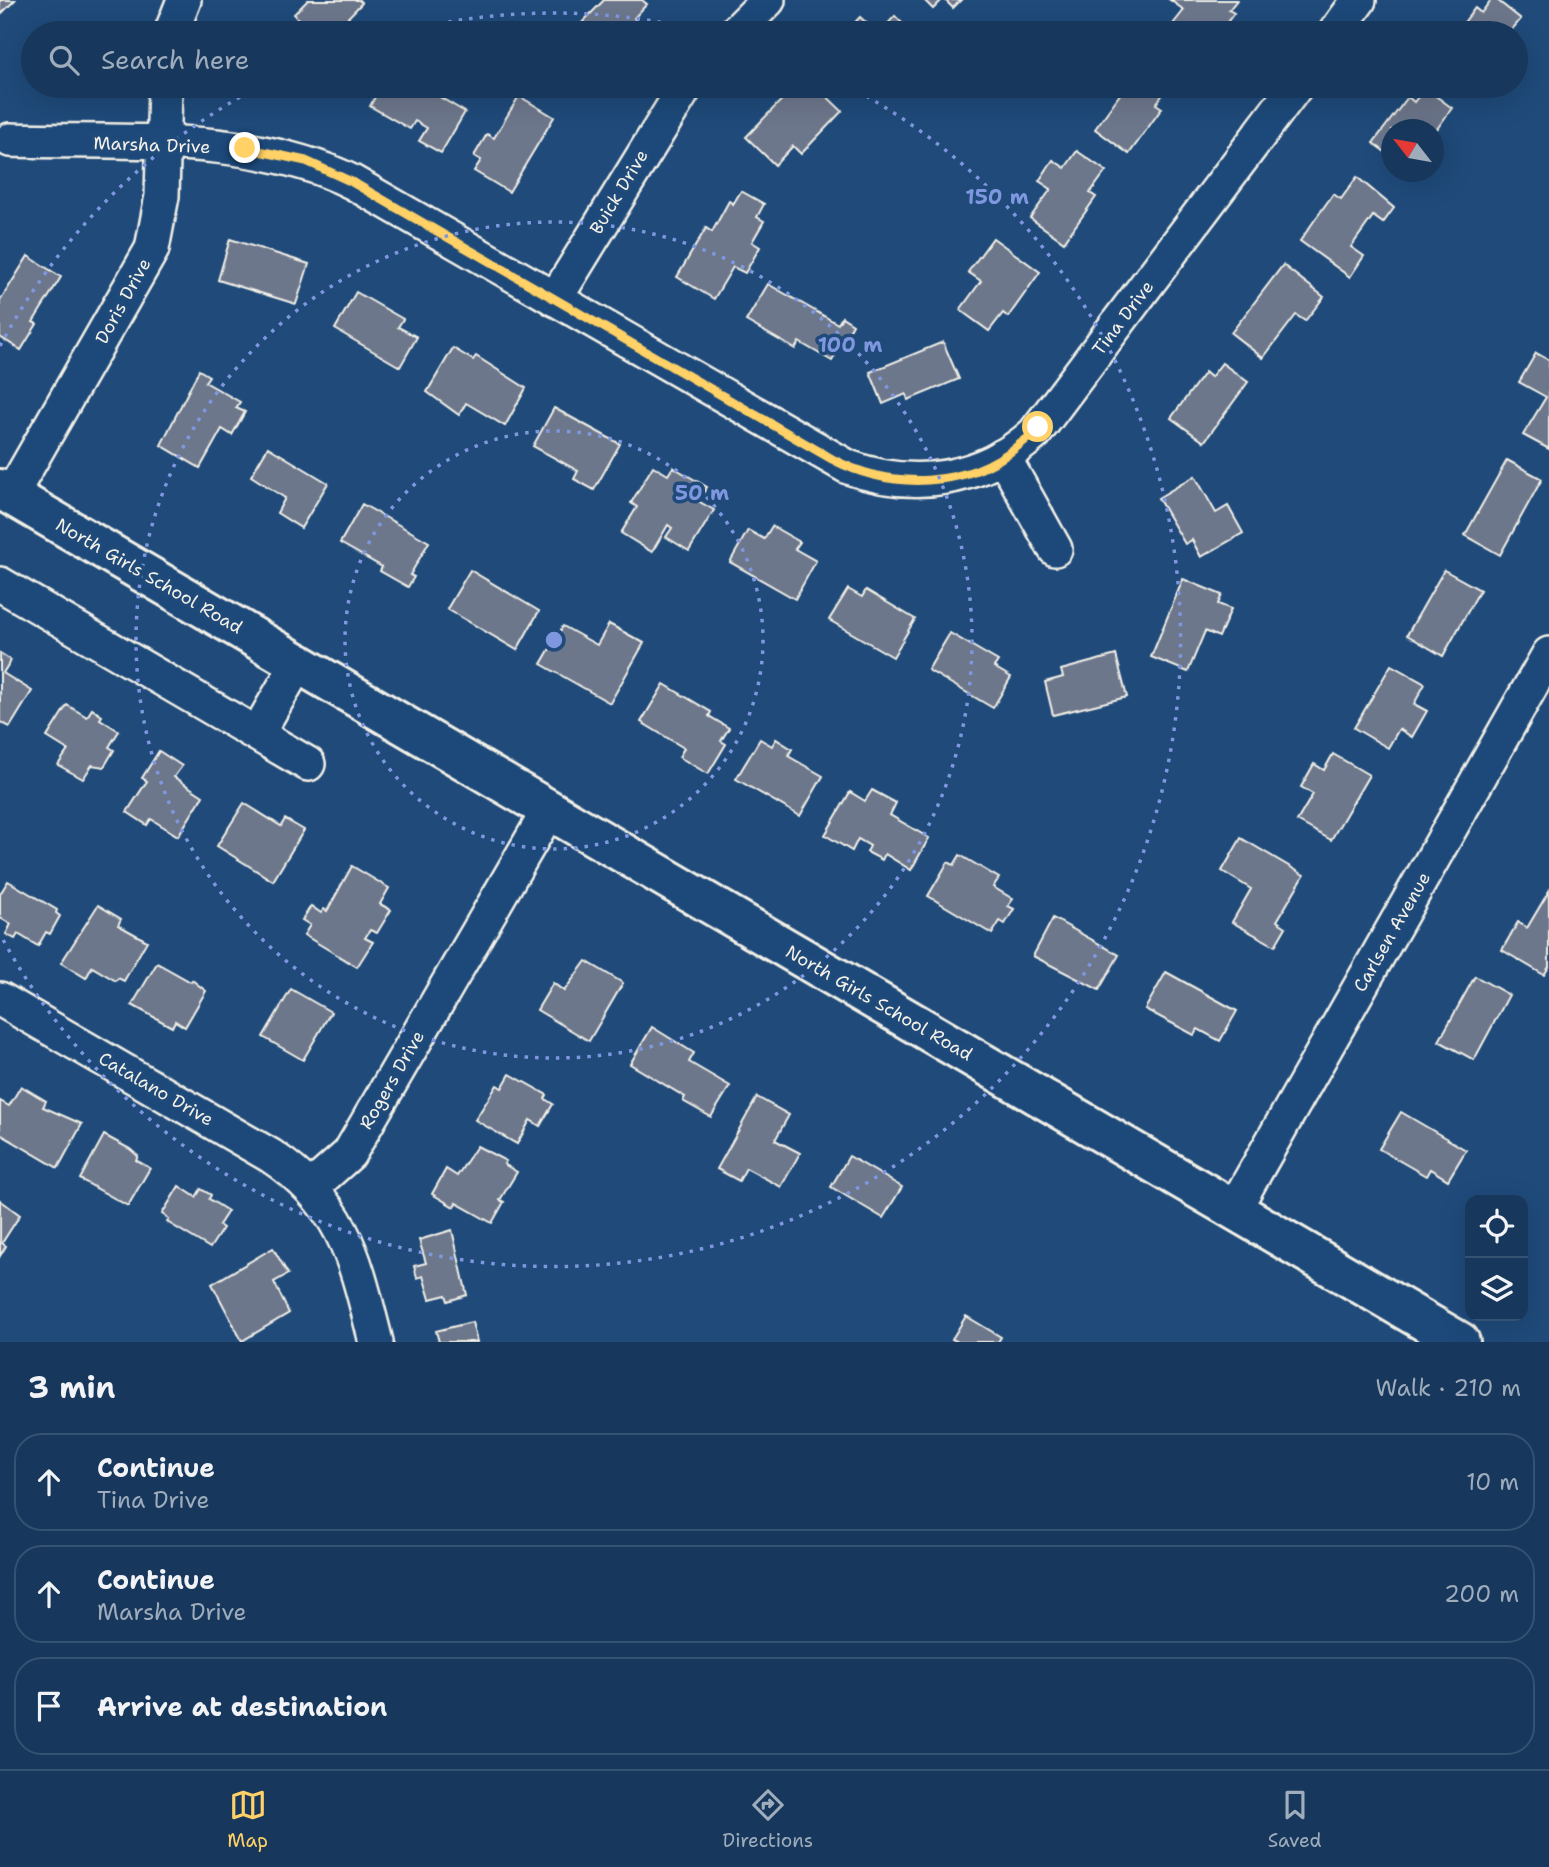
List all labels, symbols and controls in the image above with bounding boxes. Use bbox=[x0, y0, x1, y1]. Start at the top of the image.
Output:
search box bbox=[21, 21, 1528, 98]
icon: search bbox=[45, 41, 83, 79]
text: Search here bbox=[101, 42, 250, 77]
north arrow bbox=[1381, 119, 1444, 182]
street label: Marsha Drive bbox=[93, 131, 211, 159]
route end bbox=[229, 132, 260, 163]
street label: Buick Drive bbox=[584, 145, 654, 239]
text: 150 m bbox=[965, 183, 1029, 211]
street label: Doris Drive bbox=[90, 254, 156, 348]
street label: Tina Drive bbox=[1087, 276, 1159, 360]
text: 100 m bbox=[818, 331, 882, 359]
route start bbox=[1022, 411, 1053, 442]
text: 50 m bbox=[675, 479, 729, 507]
street label: North Girls School Road bbox=[51, 513, 247, 639]
centre of rings bbox=[542, 628, 566, 652]
street label: Carlsen Avenue bbox=[1348, 868, 1436, 996]
street label: North Girls School Road bbox=[781, 940, 977, 1066]
street label: Rogers Drive bbox=[354, 1026, 430, 1134]
street label: Catalano Drive bbox=[94, 1046, 218, 1132]
map controls bbox=[1465, 1195, 1528, 1321]
button: locate bbox=[1465, 1195, 1528, 1258]
button: layers bbox=[1465, 1258, 1528, 1321]
text: 3 min bbox=[28, 1367, 115, 1408]
text: Walk · 210 m bbox=[1376, 1373, 1521, 1403]
text: Continue bbox=[97, 1450, 215, 1485]
icon: ahead bbox=[30, 1463, 68, 1501]
text: 10 m bbox=[1466, 1467, 1519, 1497]
text: Tina Drive bbox=[97, 1485, 210, 1515]
text: Continue bbox=[97, 1562, 215, 1597]
icon: ahead bbox=[30, 1575, 68, 1613]
text: 200 m bbox=[1444, 1579, 1519, 1609]
text: Marsha Drive bbox=[97, 1597, 247, 1627]
icon: arrive bbox=[30, 1687, 68, 1725]
text: Arrive at destination bbox=[97, 1689, 387, 1724]
tab: Map bbox=[227, 1786, 268, 1853]
tab: Directions bbox=[723, 1786, 813, 1853]
tab: Saved bbox=[1268, 1786, 1322, 1853]

